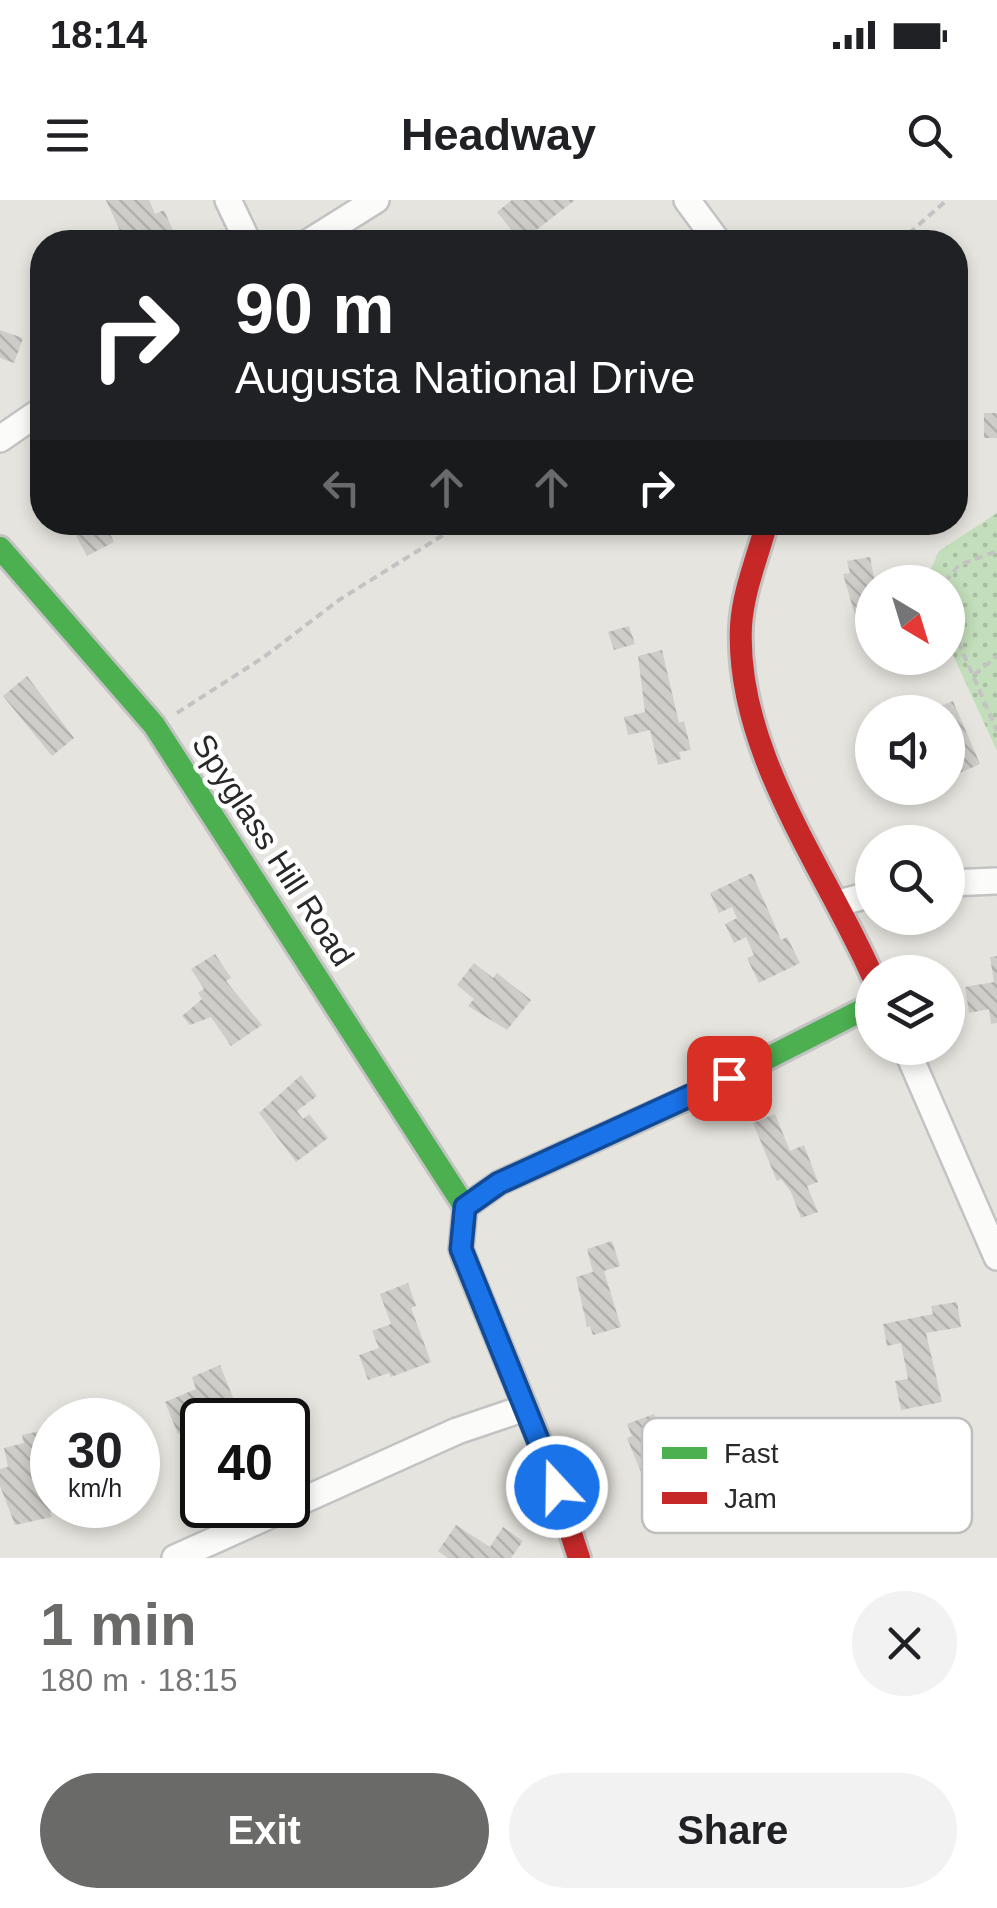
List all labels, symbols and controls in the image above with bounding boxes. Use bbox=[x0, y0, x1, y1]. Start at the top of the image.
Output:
text: 18:14 bbox=[50, 14, 147, 56]
icon: menu bbox=[40, 108, 95, 163]
icon: search bbox=[902, 108, 957, 163]
text: Headway bbox=[401, 109, 596, 160]
icon: right bbox=[70, 270, 200, 400]
text: 90 m bbox=[235, 270, 395, 348]
text: Augusta National Drive bbox=[235, 352, 695, 403]
icon: left bbox=[314, 460, 369, 515]
icon: ahead bbox=[419, 460, 474, 515]
icon: ahead bbox=[524, 460, 579, 515]
icon: right bbox=[629, 460, 684, 515]
north arrow bbox=[855, 565, 965, 675]
map controls bbox=[855, 565, 965, 1065]
button: sound bbox=[855, 695, 965, 805]
street label: Spyglass Hill Road bbox=[185, 728, 361, 972]
button: search bbox=[855, 825, 965, 935]
button: layers bbox=[855, 955, 965, 1065]
pin bbox=[687, 1036, 772, 1121]
icon: arrive bbox=[702, 1051, 757, 1106]
speed limit sign: 40 bbox=[180, 1398, 310, 1528]
legend bbox=[642, 1418, 972, 1533]
text: 30 bbox=[67, 1423, 123, 1479]
position arrow bbox=[505, 1435, 609, 1539]
text: Fast bbox=[724, 1438, 779, 1469]
text: km/h bbox=[68, 1474, 122, 1502]
text: Jam bbox=[724, 1483, 777, 1514]
text: 1 min bbox=[40, 1591, 197, 1658]
button: close bbox=[852, 1591, 957, 1696]
text: 180 m · 18:15 bbox=[40, 1662, 237, 1698]
button: Exit bbox=[40, 1773, 489, 1888]
button: Share bbox=[509, 1773, 957, 1888]

